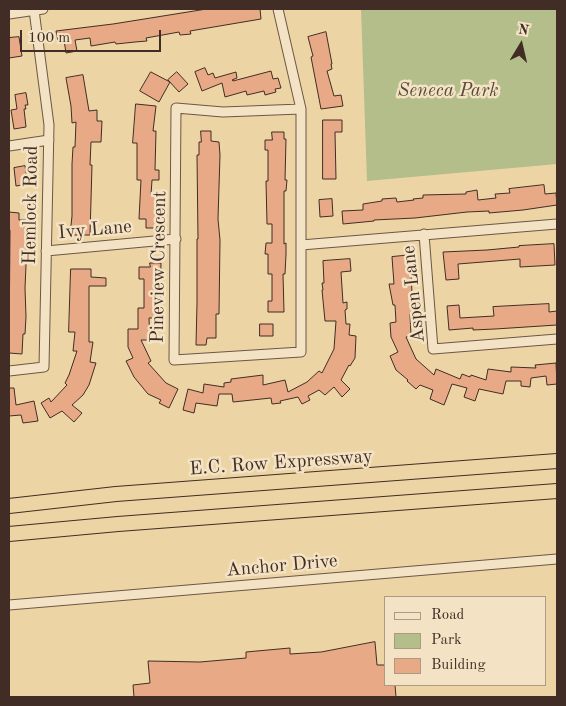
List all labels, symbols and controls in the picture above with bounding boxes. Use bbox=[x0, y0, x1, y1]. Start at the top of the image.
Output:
scale bar bbox=[22, 20, 164, 52]
north arrow bbox=[496, 20, 546, 70]
text: N bbox=[517, 22, 530, 38]
text: 100 m bbox=[28, 31, 70, 46]
park label: Seneca Park bbox=[397, 80, 499, 102]
street label: Hemlock Road bbox=[19, 145, 43, 265]
street label: Pineview Crescent bbox=[146, 191, 172, 343]
street label: Ivy Lane bbox=[57, 215, 133, 245]
street label: Aspen Lane bbox=[398, 244, 430, 344]
street label: E.C. Row Expressway bbox=[189, 445, 373, 481]
street label: Anchor Drive bbox=[225, 550, 339, 582]
legend bbox=[384, 596, 546, 686]
text: Road bbox=[431, 608, 464, 623]
text: Park bbox=[431, 633, 462, 648]
text: Building bbox=[431, 658, 486, 673]

